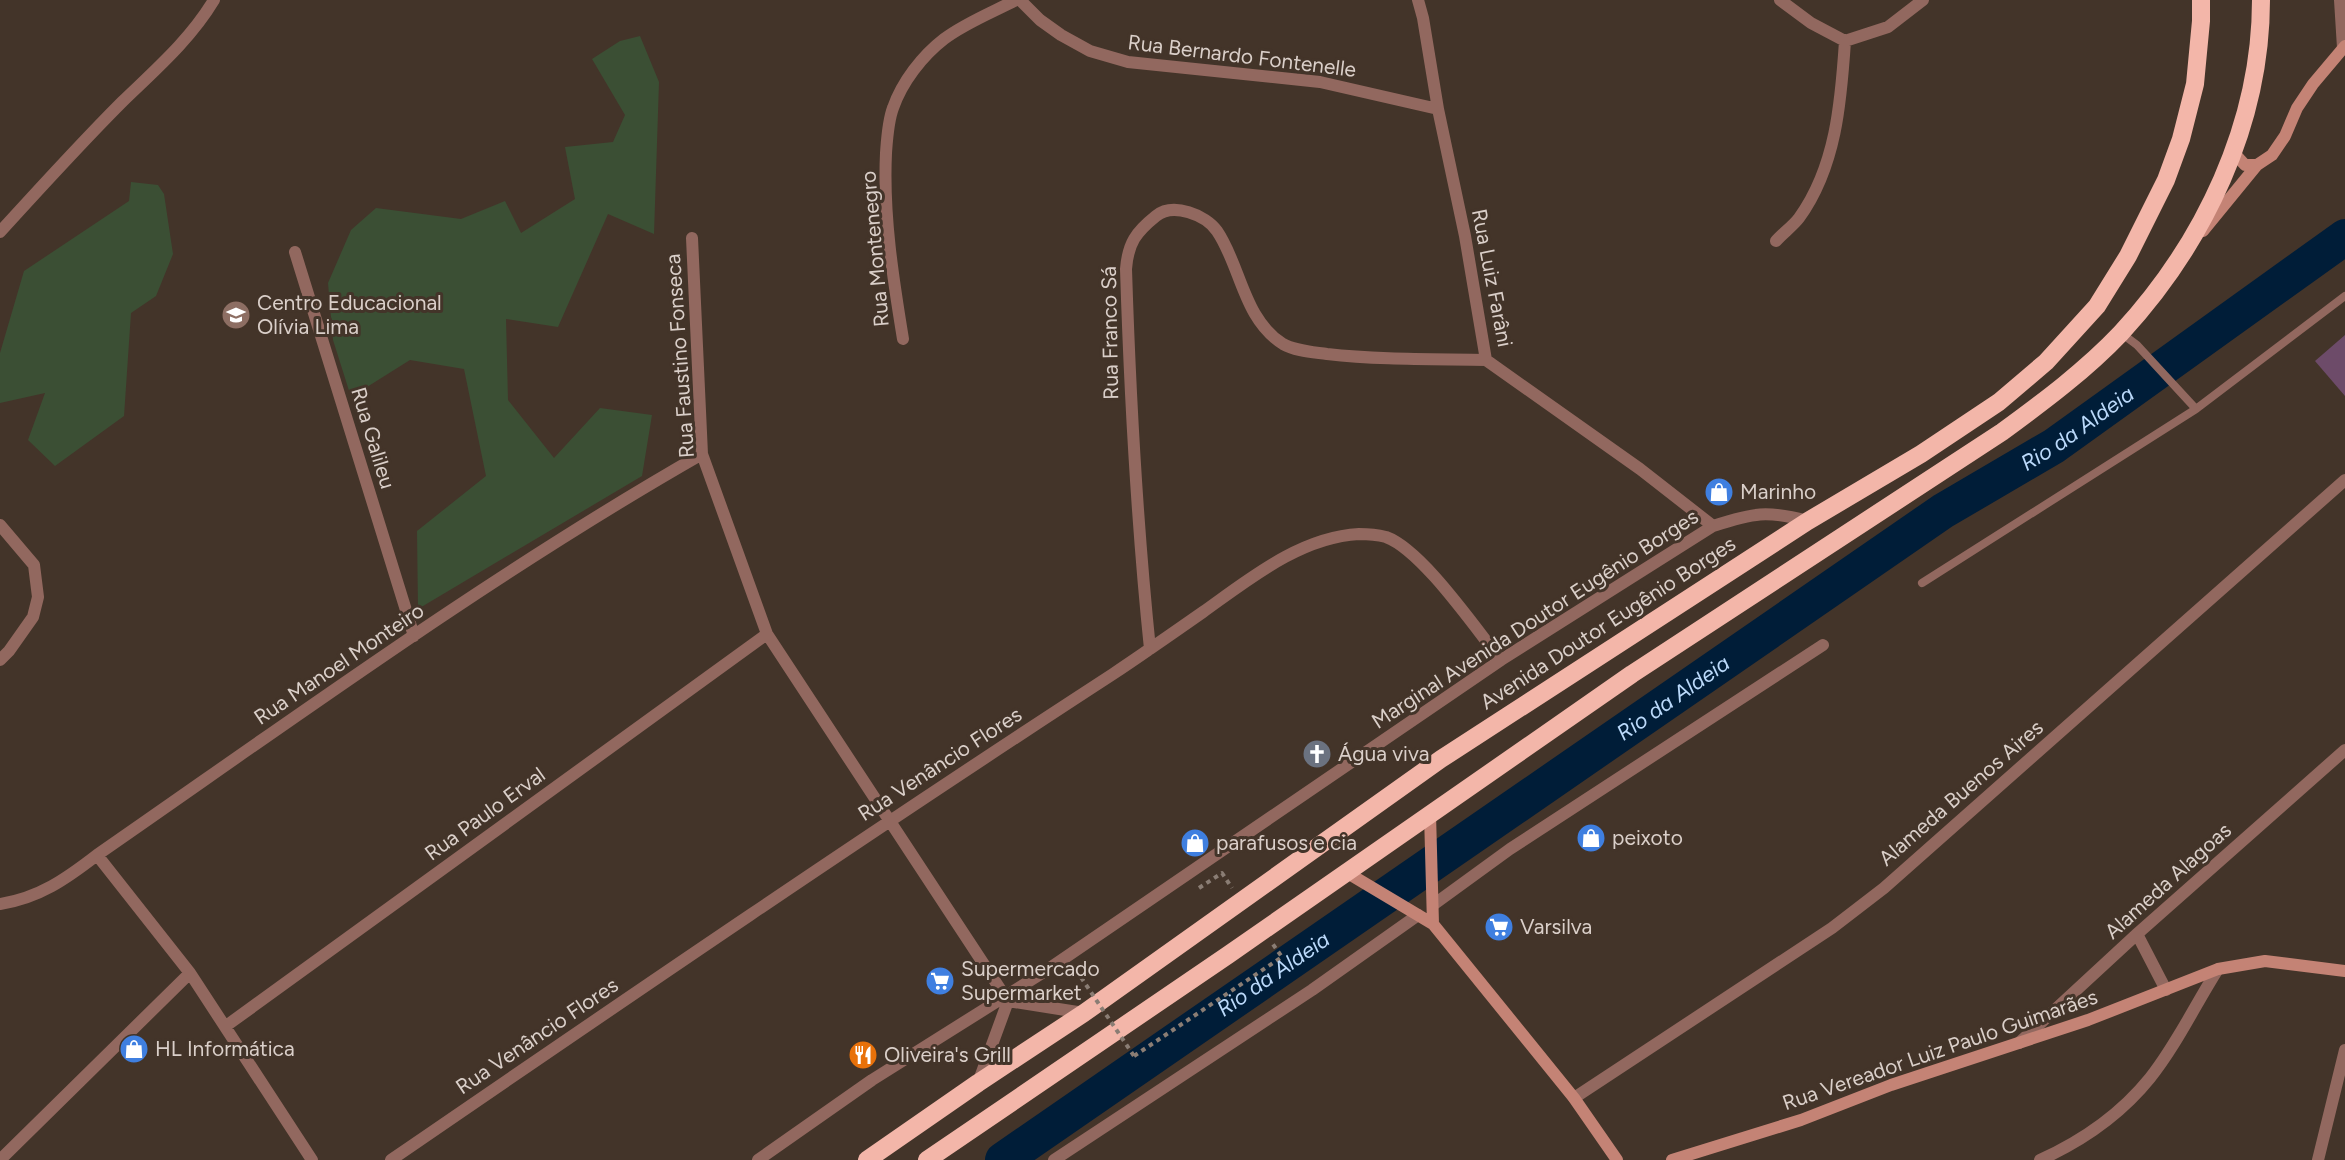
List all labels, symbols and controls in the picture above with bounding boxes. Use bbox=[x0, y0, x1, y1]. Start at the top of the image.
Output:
street label: Rua Bernardo Fontenelle bbox=[1127, 29, 1358, 82]
street label: Rua Montenegro bbox=[855, 170, 894, 328]
street label: Rua Luiz Farâni bbox=[1467, 207, 1518, 349]
street label: Rua Faustino Fonseca bbox=[660, 253, 699, 459]
street label: Rua Franco Sá bbox=[1096, 266, 1123, 400]
place label: Centro Educacional Olívia Lima bbox=[257, 290, 442, 339]
school or university icon: Centro Educacional Olívia Lima bbox=[220, 299, 252, 331]
water label: Rio da Aldeia bbox=[2016, 380, 2139, 477]
street label: Rua Galileu bbox=[346, 384, 401, 492]
shop icon: Marinho bbox=[1703, 476, 1735, 508]
place label: Marinho bbox=[1740, 479, 1816, 504]
street label: Marginal Avenida Doutor Eugênio Borges bbox=[1367, 504, 1703, 734]
street label: Avenida Doutor Eugênio Borges bbox=[1476, 531, 1740, 715]
street label: Rua Manoel Monteiro bbox=[249, 597, 428, 730]
water label: Rio da Aldeia bbox=[1611, 649, 1735, 746]
street label: Rua Venâncio Flores bbox=[853, 701, 1026, 826]
street label: Alameda Buenos Aires bbox=[1873, 714, 2048, 871]
church icon: Água viva bbox=[1301, 738, 1333, 770]
place label: Água viva bbox=[1338, 741, 1429, 766]
street label: Rua Paulo Erval bbox=[420, 762, 550, 866]
street label: Alameda Alagoas bbox=[2099, 817, 2236, 944]
shop icon: peixoto bbox=[1575, 822, 1607, 854]
place label: peixoto bbox=[1612, 825, 1683, 850]
shop icon: parafusos e cia bbox=[1179, 827, 1211, 859]
place label: parafusos e cia bbox=[1216, 830, 1357, 855]
supermarket icon: Varsilva bbox=[1483, 911, 1515, 943]
place label: Varsilva bbox=[1520, 914, 1592, 939]
water label: Rio da Aldeia bbox=[1211, 926, 1335, 1022]
place label: Supermercado Supermarket bbox=[961, 956, 1100, 1005]
supermarket icon: Supermercado Supermarket bbox=[924, 965, 956, 997]
street label: Rua Venâncio Flores bbox=[451, 972, 623, 1099]
street label: Rua Vereador Luiz Paulo Guimarães bbox=[1779, 984, 2101, 1115]
shop icon: HL Informática bbox=[118, 1033, 150, 1065]
place label: HL Informática bbox=[155, 1036, 295, 1061]
restaurant icon: Oliveira's Grill bbox=[847, 1039, 879, 1071]
place label: Oliveira's Grill bbox=[884, 1042, 1011, 1067]

